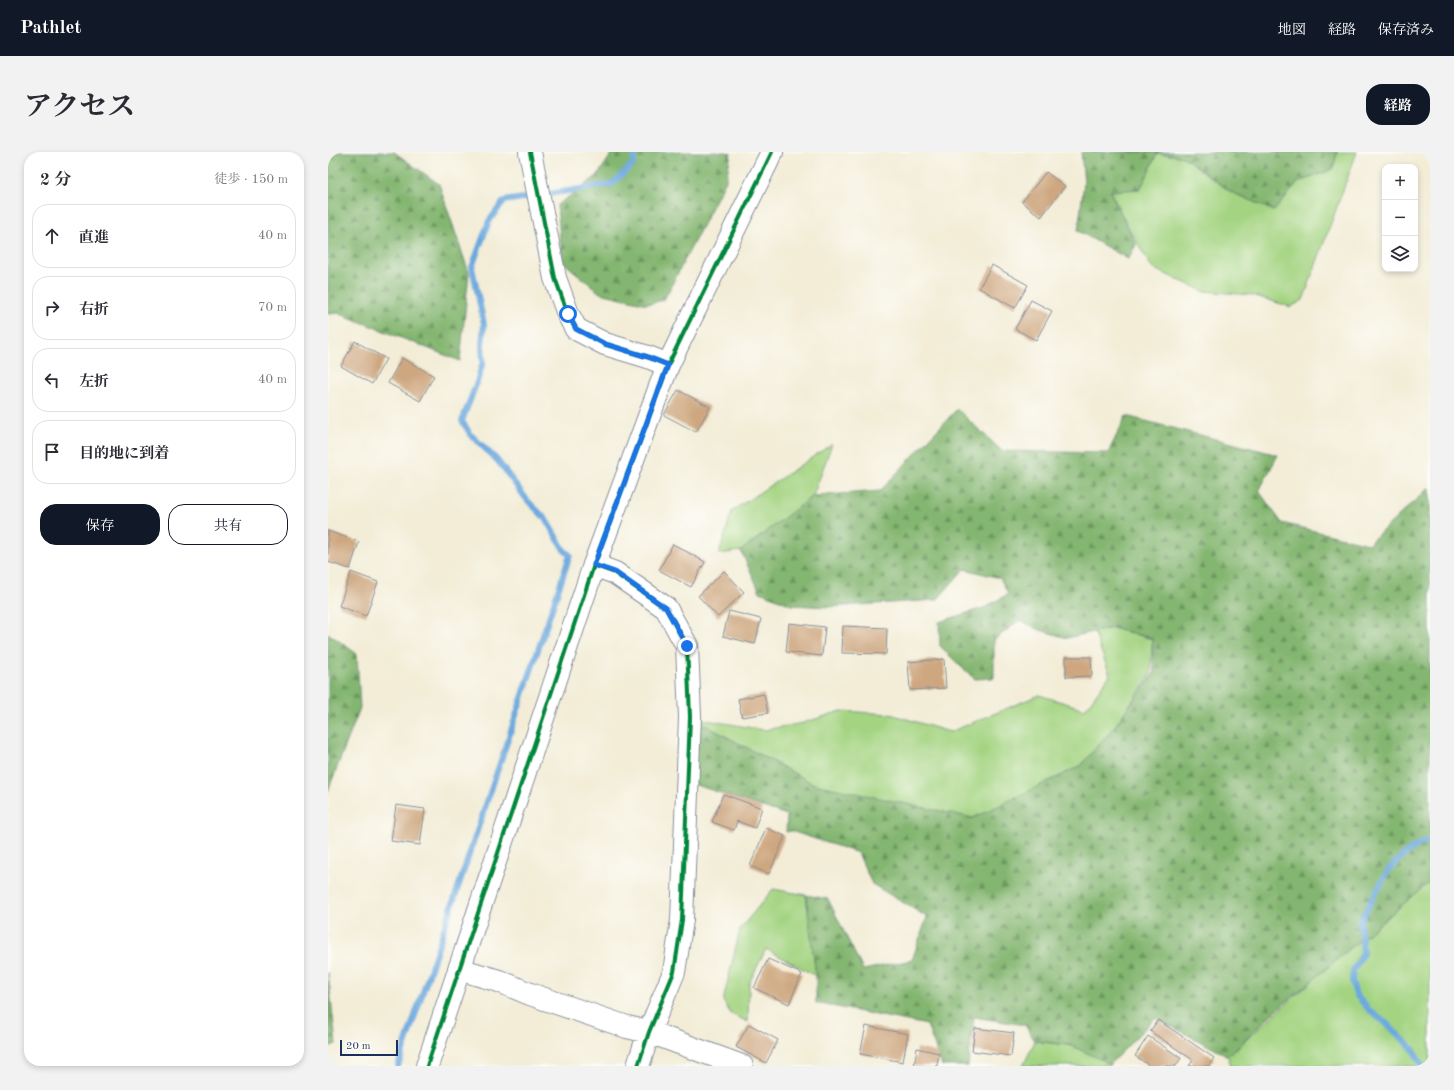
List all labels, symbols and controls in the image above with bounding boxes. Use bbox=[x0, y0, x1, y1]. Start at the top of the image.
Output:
text: Pathlet bbox=[20, 19, 81, 38]
text: 地図 bbox=[1278, 23, 1306, 37]
text: 経路 bbox=[1328, 23, 1356, 37]
text: 保存済み bbox=[1378, 23, 1434, 37]
button: 経路 bbox=[1366, 84, 1430, 125]
text: アクセス bbox=[24, 94, 135, 122]
map controls bbox=[1382, 164, 1418, 272]
button: + bbox=[1382, 164, 1418, 200]
text: 2 分 bbox=[40, 172, 72, 189]
text: 徒歩 · 150 m bbox=[214, 173, 288, 186]
button: − bbox=[1382, 200, 1418, 236]
icon: ahead bbox=[41, 225, 63, 247]
text: 40 m bbox=[258, 229, 287, 242]
text: 直進 bbox=[79, 231, 109, 246]
button: layers bbox=[1382, 236, 1418, 272]
icon: right bbox=[41, 297, 63, 319]
text: 70 m bbox=[258, 301, 287, 314]
text: 右折 bbox=[79, 303, 109, 318]
route start bbox=[559, 305, 577, 323]
icon: left bbox=[41, 369, 63, 391]
text: 40 m bbox=[258, 373, 287, 386]
text: 左折 bbox=[79, 375, 109, 390]
icon: arrive bbox=[41, 441, 63, 463]
text: 目的地に到着 bbox=[79, 447, 169, 462]
button: 保存 bbox=[40, 504, 160, 545]
button: 共有 bbox=[168, 504, 288, 545]
route end bbox=[678, 637, 696, 655]
scale bar bbox=[340, 1038, 398, 1057]
text: 20 m bbox=[346, 1041, 371, 1052]

